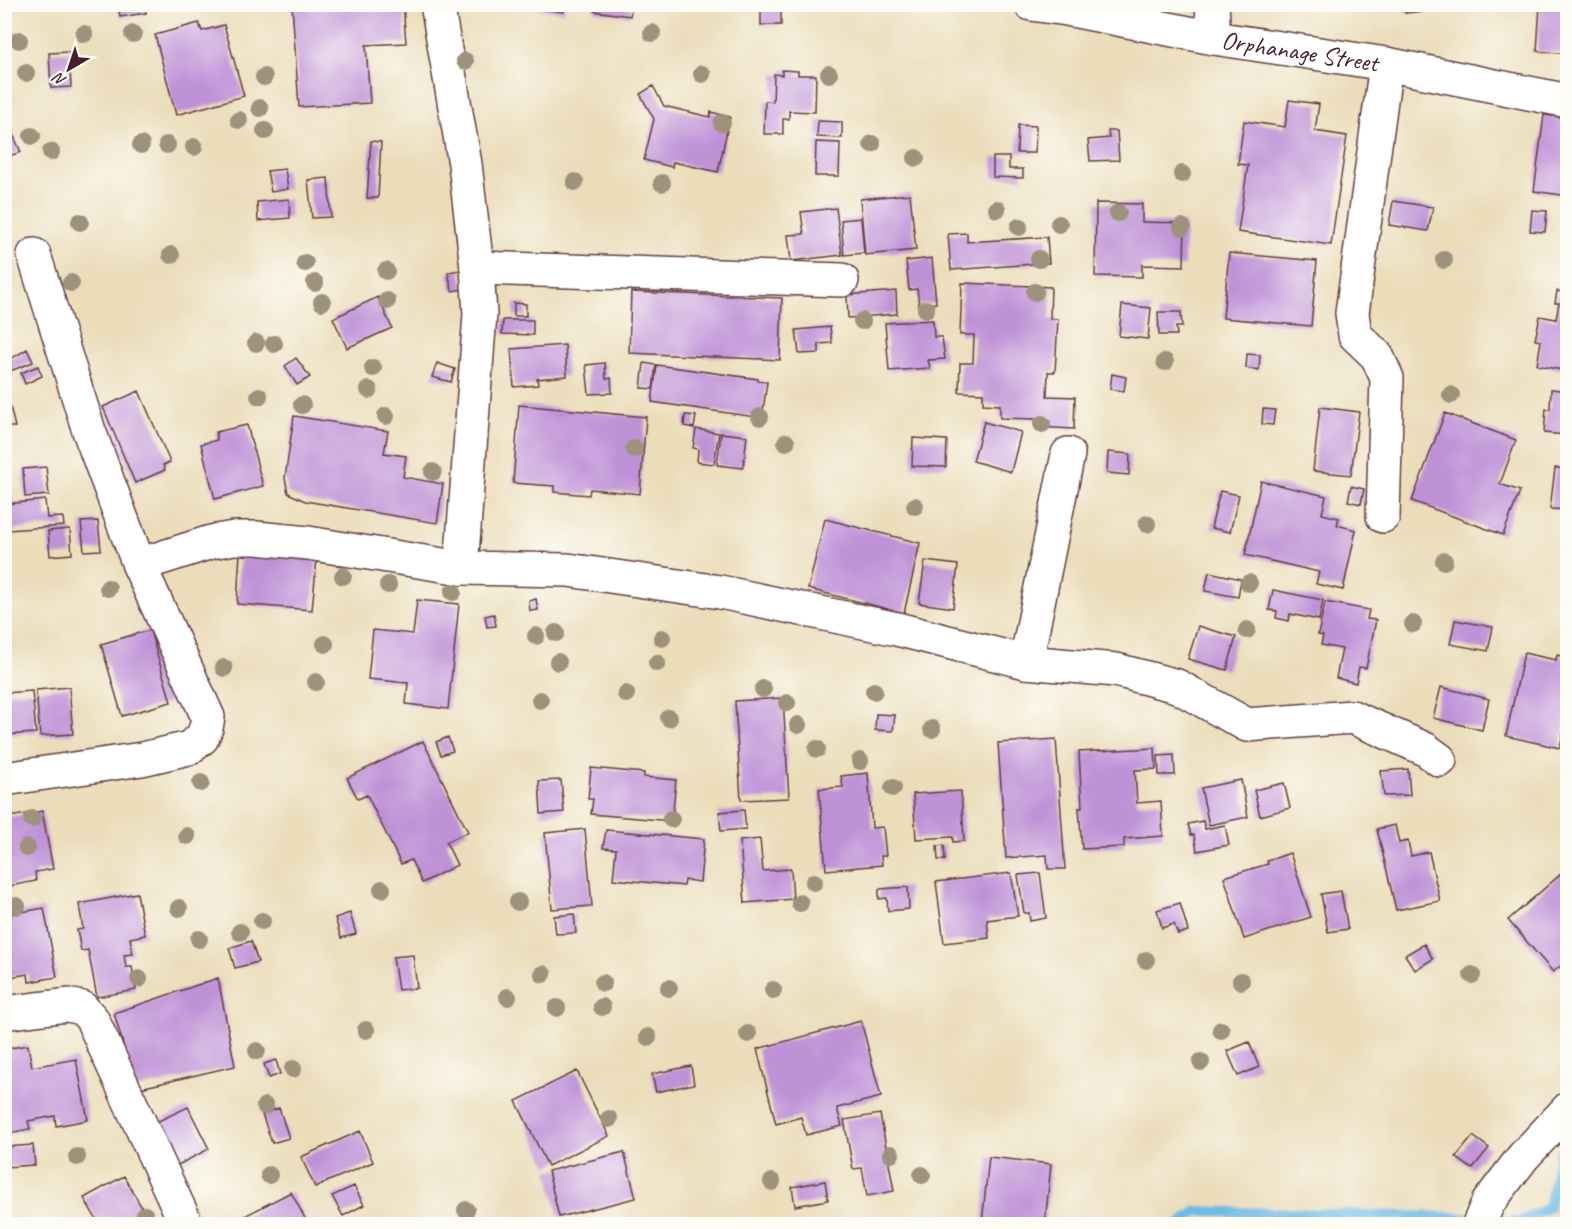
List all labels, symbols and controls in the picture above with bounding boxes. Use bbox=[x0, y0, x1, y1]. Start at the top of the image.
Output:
street label: Orphanage Street bbox=[1219, 23, 1382, 80]
north arrow bbox=[39, 39, 99, 99]
text: N bbox=[48, 67, 70, 91]

